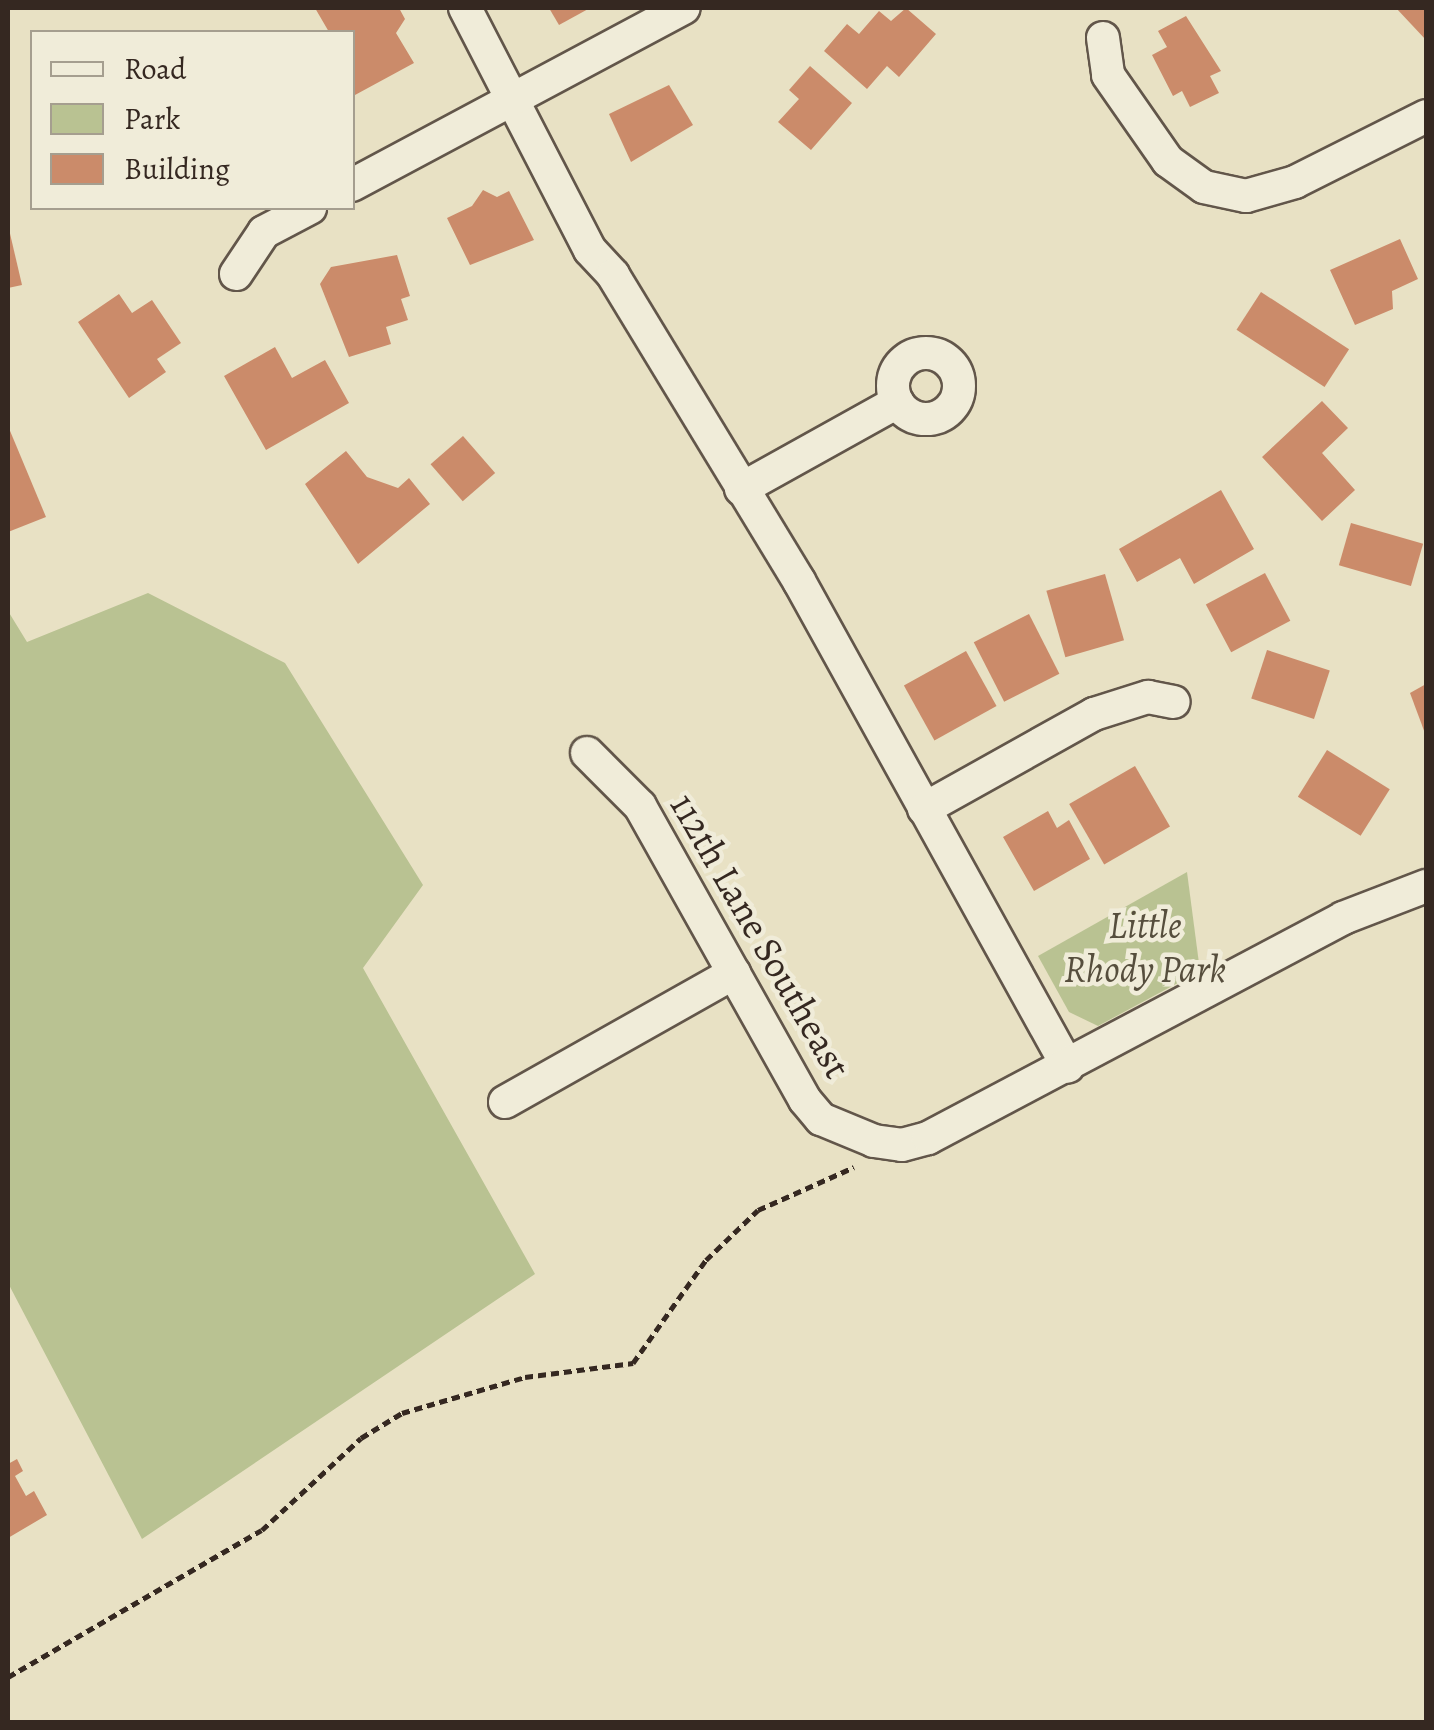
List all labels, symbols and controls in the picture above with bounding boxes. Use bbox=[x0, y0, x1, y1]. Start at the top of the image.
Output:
legend bbox=[30, 30, 355, 210]
text: Road bbox=[124, 49, 186, 89]
text: Park bbox=[124, 99, 180, 139]
text: Building bbox=[124, 149, 230, 189]
street label: 112th Lane Southeast bbox=[660, 786, 860, 1086]
park label: Little Rhody Park bbox=[1064, 903, 1226, 992]

